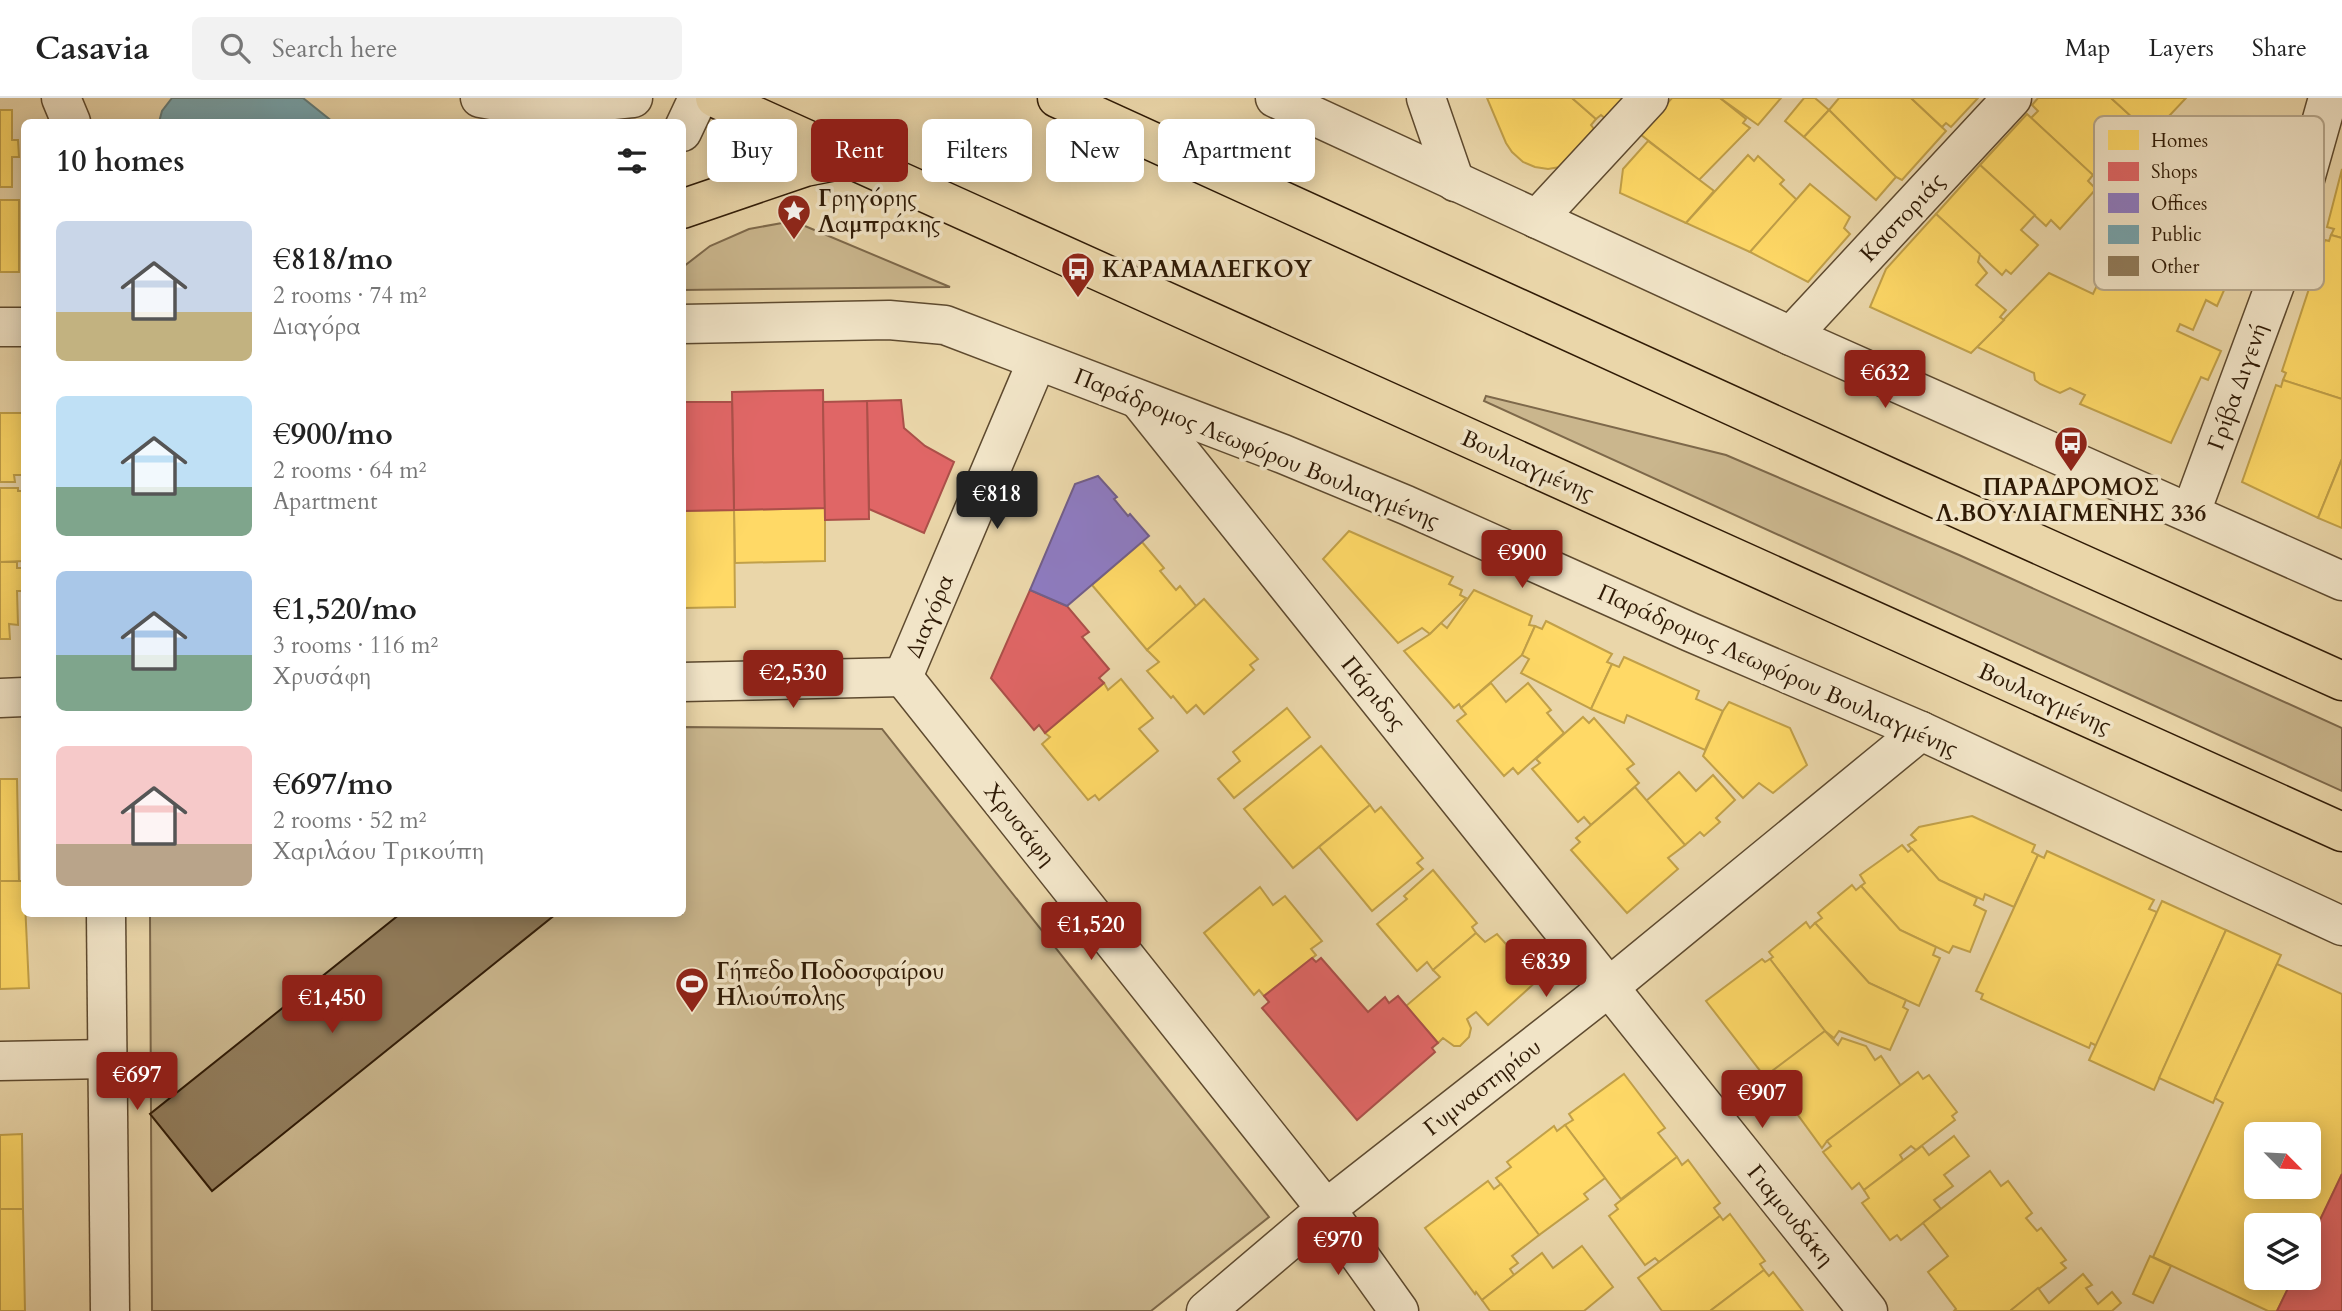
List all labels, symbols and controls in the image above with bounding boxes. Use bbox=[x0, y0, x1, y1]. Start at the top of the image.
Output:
search box bbox=[192, 17, 682, 80]
text: Casavia bbox=[35, 26, 150, 71]
icon: search bbox=[216, 29, 254, 67]
text: Search here bbox=[272, 31, 398, 66]
text: Map bbox=[2065, 32, 2111, 65]
text: Layers bbox=[2149, 32, 2214, 65]
text: Share bbox=[2252, 32, 2307, 65]
legend bbox=[2094, 116, 2324, 290]
chip: Buy bbox=[707, 119, 797, 182]
chip: Rent bbox=[811, 119, 908, 182]
chip: Filters bbox=[922, 119, 1032, 182]
chip: New bbox=[1046, 119, 1144, 182]
chip: Apartment bbox=[1158, 119, 1315, 182]
text: Homes bbox=[2151, 128, 2208, 154]
text: 10 homes bbox=[56, 141, 185, 182]
icon: filters bbox=[613, 142, 651, 180]
text: Shops bbox=[2151, 159, 2198, 185]
street label: Καστοριάς bbox=[1853, 166, 1952, 269]
place label: Γρηγόρης Λαμπράκης bbox=[818, 183, 941, 240]
text: Offices bbox=[2151, 191, 2207, 217]
place icon: Γρηγόρης Λαμπράκης bbox=[775, 192, 813, 241]
text: Public bbox=[2151, 222, 2202, 248]
text: €818/mo bbox=[273, 239, 393, 280]
icon: home bbox=[112, 249, 196, 333]
bus stop icon: ΚΑΡΑΜΑΛΕΓΚΟΥ bbox=[1059, 250, 1097, 299]
place label: ΚΑΡΑΜΑΛΕΓΚΟΥ bbox=[1102, 254, 1313, 285]
text: Other bbox=[2151, 254, 2199, 280]
text: 2 rooms · 74 m² bbox=[273, 280, 426, 311]
text: Διαγόρα bbox=[273, 311, 360, 342]
street label: Γρίβα Διγενή bbox=[2200, 318, 2275, 454]
pin: €632 bbox=[1844, 350, 1926, 410]
text: €632 bbox=[1860, 357, 1910, 388]
street label: Παράδρομος Λεωφόρου Βουλιαγμένης bbox=[1070, 361, 1444, 536]
text: €900/mo bbox=[273, 414, 393, 455]
street label: Βουλιαγμένης bbox=[1457, 422, 1599, 509]
icon: home bbox=[112, 424, 196, 508]
bus stop icon: ΠΑΡΑΔΡΟΜΟΣ Λ.ΒΟΥΛΙΑΓΜΕΝΗΣ 336 bbox=[2052, 424, 2090, 473]
text: 2 rooms · 64 m² bbox=[273, 455, 426, 486]
pin: €818 bbox=[956, 472, 1038, 531]
place label: ΠΑΡΑΔΡΟΜΟΣ Λ.ΒΟΥΛΙΑΓΜΕΝΗΣ 336 bbox=[1936, 472, 2207, 529]
text: €818 bbox=[972, 478, 1022, 509]
text: Apartment bbox=[273, 486, 377, 517]
pin: €900 bbox=[1481, 531, 1563, 590]
text: €900 bbox=[1497, 537, 1547, 568]
street label: Διαγόρα bbox=[898, 570, 961, 662]
street label: Παράδρομος Λεωφόρου Βουλιαγμένης bbox=[1593, 577, 1963, 764]
text: €1,520/mo bbox=[273, 589, 417, 630]
icon: home bbox=[112, 599, 196, 683]
text: 3 rooms · 116 m² bbox=[273, 630, 438, 661]
pin: €2,530 bbox=[736, 650, 850, 710]
street label: Πάριδος bbox=[1334, 650, 1413, 737]
street label: Βουλιαγμένης bbox=[1974, 655, 2116, 742]
text: €2,530 bbox=[759, 657, 827, 688]
text: Χρυσάφη bbox=[273, 661, 371, 692]
text: €697/mo bbox=[273, 764, 393, 805]
icon: home bbox=[112, 774, 196, 858]
street label: Χρυσάφη bbox=[977, 777, 1062, 872]
text: 2 rooms · 52 m² bbox=[273, 805, 426, 836]
text: Χαριλάου Τρικούπη bbox=[273, 836, 484, 867]
pin: €1,520 bbox=[1034, 902, 1148, 962]
text: €1,520 bbox=[1057, 909, 1125, 940]
pin: €839 bbox=[1505, 940, 1587, 999]
text: €839 bbox=[1521, 946, 1571, 977]
place label: Γήπεδο Ποδοσφαίρου Ηλιούπολης bbox=[716, 956, 944, 1013]
sports icon: Γήπεδο Ποδοσφαίρου Ηλιούπολης bbox=[673, 965, 711, 1014]
pin: €1,450 bbox=[275, 976, 389, 1035]
text: €1,450 bbox=[298, 982, 366, 1013]
street label: Γυμναστηρίου bbox=[1417, 1032, 1548, 1143]
pin: €697 bbox=[96, 1052, 178, 1112]
text: €697 bbox=[112, 1059, 162, 1090]
pin: €907 bbox=[1721, 1070, 1803, 1130]
text: €907 bbox=[1737, 1077, 1787, 1108]
north arrow bbox=[2244, 1122, 2320, 1199]
map controls bbox=[2244, 1122, 2321, 1290]
street label: Γιαμουδάκη bbox=[1740, 1158, 1841, 1273]
button: layers bbox=[2244, 1213, 2321, 1290]
pin: €970 bbox=[1297, 1218, 1379, 1277]
text: €970 bbox=[1313, 1224, 1363, 1255]

